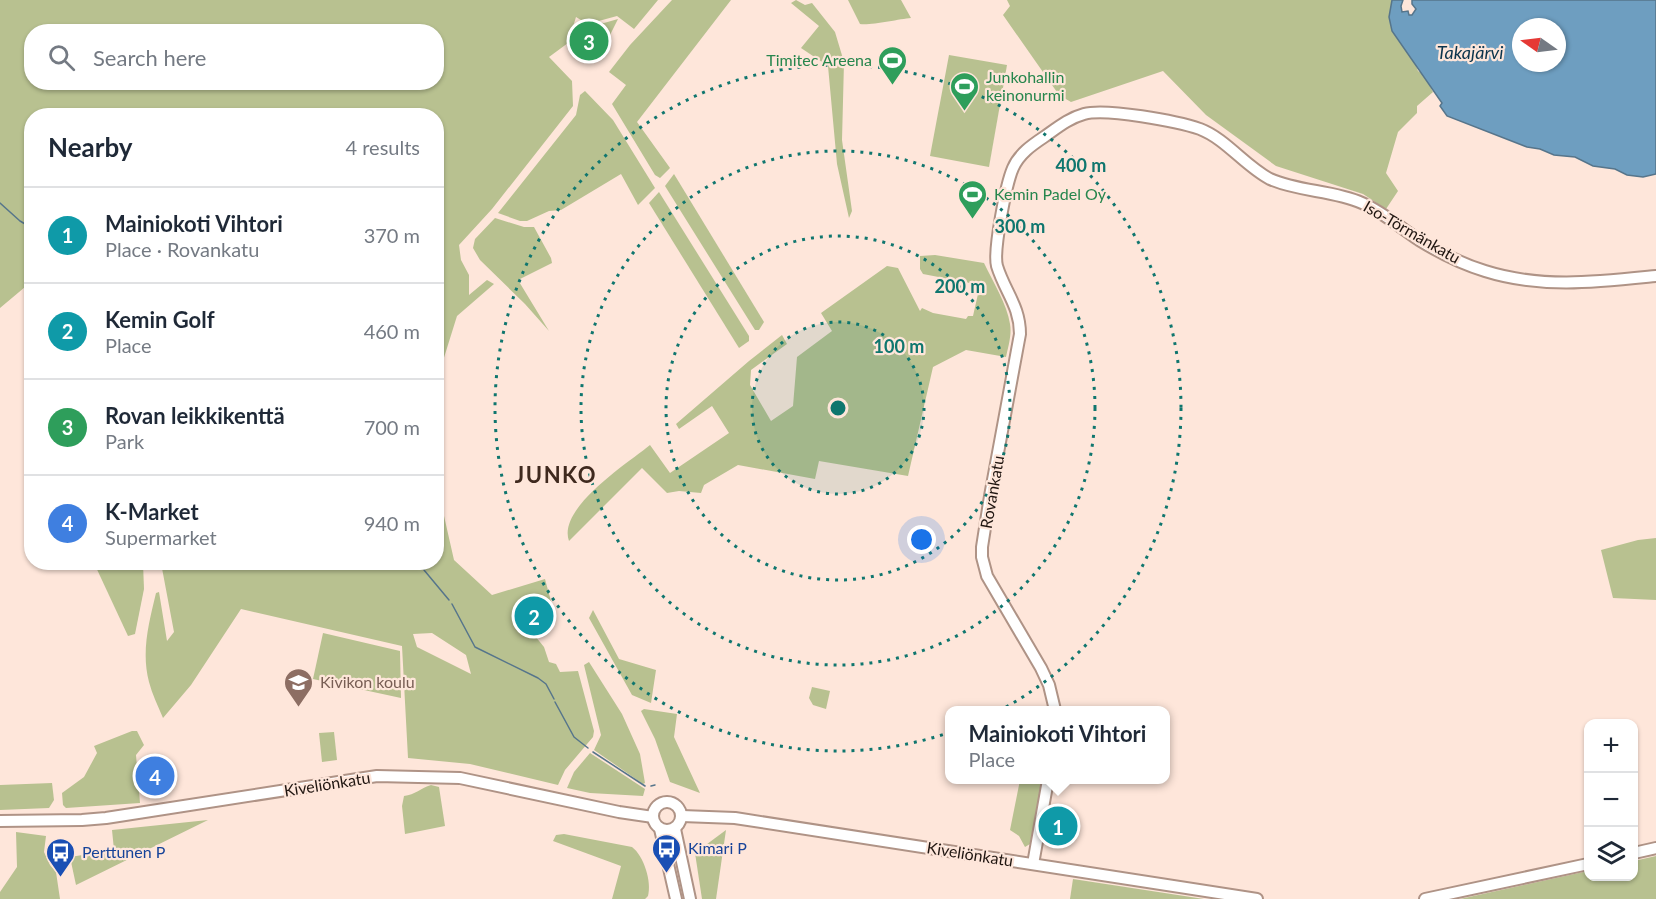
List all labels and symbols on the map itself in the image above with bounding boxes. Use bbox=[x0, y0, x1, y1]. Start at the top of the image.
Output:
pin: 3 bbox=[570, 18, 608, 63]
north arrow bbox=[1512, 18, 1566, 72]
water label: Takajärvi bbox=[1437, 41, 1503, 63]
sports icon: Timitec Areena bbox=[877, 44, 909, 86]
place label: Timitec Areena bbox=[766, 50, 872, 69]
place label: Junkohallin keinonurmi bbox=[986, 67, 1065, 104]
sports icon: Junkohallin keinonurmi bbox=[949, 70, 981, 112]
text: 400 m bbox=[1056, 154, 1106, 176]
sports icon: Kemin Padel Oy bbox=[957, 178, 989, 220]
place label: Kemin Padel Oy bbox=[994, 184, 1107, 203]
street label: Iso-Törmänkatu bbox=[1361, 196, 1464, 267]
text: 300 m bbox=[995, 215, 1045, 237]
text: 200 m bbox=[935, 275, 985, 297]
text: 100 m bbox=[874, 335, 924, 357]
centre of rings bbox=[828, 398, 848, 418]
street label: Rovankatu bbox=[976, 454, 1007, 530]
district label: JUNKO bbox=[515, 461, 597, 488]
your location bbox=[907, 525, 936, 554]
pin: 2 bbox=[514, 594, 554, 638]
school or university icon: Kivikon koulu bbox=[283, 666, 315, 708]
place label: Kivikon koulu bbox=[320, 672, 415, 691]
pin: 4 bbox=[136, 754, 174, 798]
street label: Kiveliönkatu bbox=[282, 767, 371, 800]
pin: 1 bbox=[1038, 804, 1078, 848]
bus stop icon: Kimari P bbox=[651, 832, 683, 874]
bus stop icon: Perttunen P bbox=[45, 836, 77, 878]
street label: Kiveliönkatu bbox=[926, 837, 1015, 870]
place label: Kimari P bbox=[688, 838, 747, 857]
place label: Perttunen P bbox=[82, 842, 166, 861]

